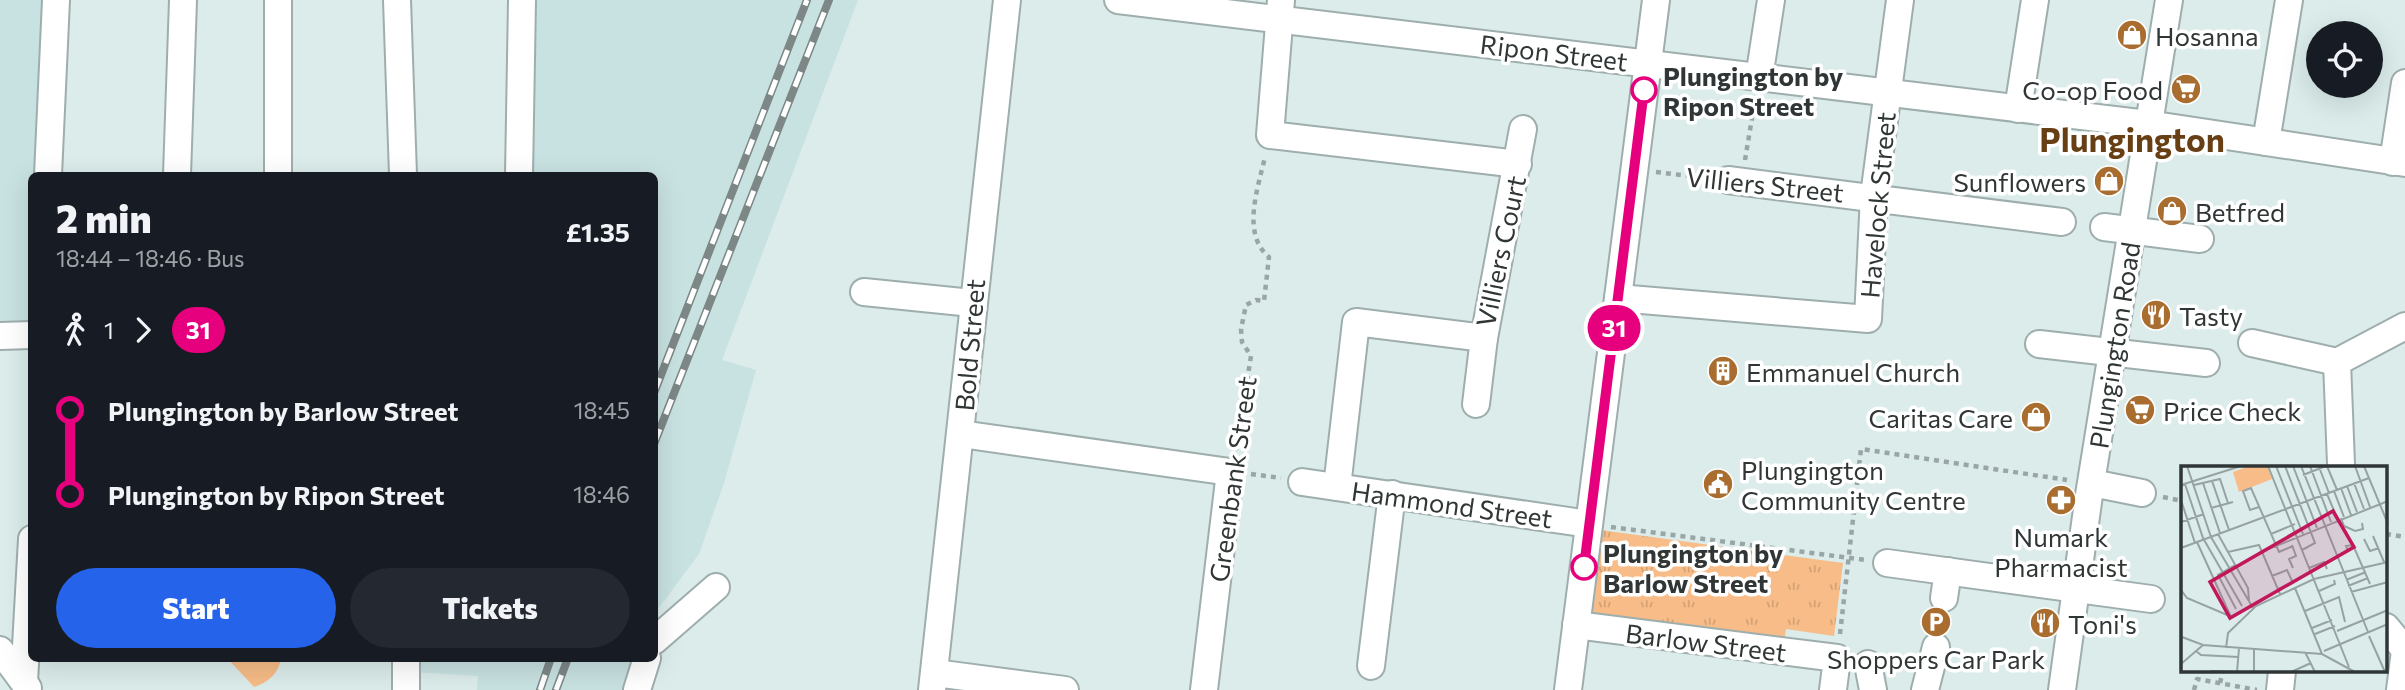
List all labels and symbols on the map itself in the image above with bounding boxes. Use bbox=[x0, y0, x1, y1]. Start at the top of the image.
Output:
shop icon: Hosanna bbox=[2115, 18, 2149, 52]
place label: Hosanna bbox=[2155, 20, 2259, 51]
street label: Ripon Street bbox=[1478, 28, 1630, 76]
place label: Plungington by Ripon Street bbox=[1663, 60, 1843, 121]
supermarket icon: Co-op Food bbox=[2169, 72, 2203, 106]
place label: Co-op Food bbox=[2022, 74, 2163, 105]
marker: Plungington by Ripon Street bbox=[1631, 77, 1657, 103]
street label: Havelock Street bbox=[1853, 111, 1901, 299]
district label: Plungington bbox=[2039, 118, 2225, 159]
street label: Villiers Street bbox=[1685, 160, 1845, 208]
shop icon: Sunflowers bbox=[2092, 164, 2126, 198]
place label: Sunflowers bbox=[1954, 166, 2086, 197]
street label: Villiers Court bbox=[1469, 173, 1531, 329]
shop icon: Betfred bbox=[2155, 194, 2189, 228]
place label: Betfred bbox=[2195, 196, 2285, 227]
street label: Plungington Road bbox=[2082, 240, 2146, 450]
street label: Bold Street bbox=[948, 278, 990, 412]
restaurant icon: Tasty bbox=[2139, 298, 2173, 332]
place label: Tasty bbox=[2179, 300, 2243, 331]
line badge: 31 bbox=[1582, 305, 1646, 351]
building icon: Emmanuel Church bbox=[1706, 354, 1740, 388]
place label: Emmanuel Church bbox=[1746, 356, 1960, 387]
street label: Greenbank Street bbox=[1202, 374, 1262, 584]
supermarket icon: Price Check bbox=[2123, 393, 2157, 427]
place label: Price Check bbox=[2163, 395, 2301, 426]
shop icon: Caritas Care bbox=[2019, 400, 2053, 434]
place label: Caritas Care bbox=[1868, 402, 2013, 433]
place label: Plungington Community Centre bbox=[1741, 454, 1966, 515]
inset map bbox=[2181, 466, 2388, 672]
public building icon: Plungington Community Centre bbox=[1701, 467, 1735, 501]
street label: Hammond Street bbox=[1350, 475, 1554, 533]
pharmacy icon: Numark Pharmacist bbox=[2044, 483, 2078, 517]
place label: Numark Pharmacist bbox=[1994, 521, 2128, 582]
place label: Plungington by Barlow Street bbox=[1603, 537, 1783, 598]
marker: Plungington by Barlow Street bbox=[1571, 554, 1597, 580]
parking icon: Shoppers Car Park bbox=[1919, 605, 1953, 639]
restaurant icon: Toni's bbox=[2028, 606, 2062, 640]
place label: Toni's bbox=[2068, 608, 2137, 639]
street label: Barlow Street bbox=[1624, 617, 1788, 667]
place label: Shoppers Car Park bbox=[1827, 643, 2045, 674]

